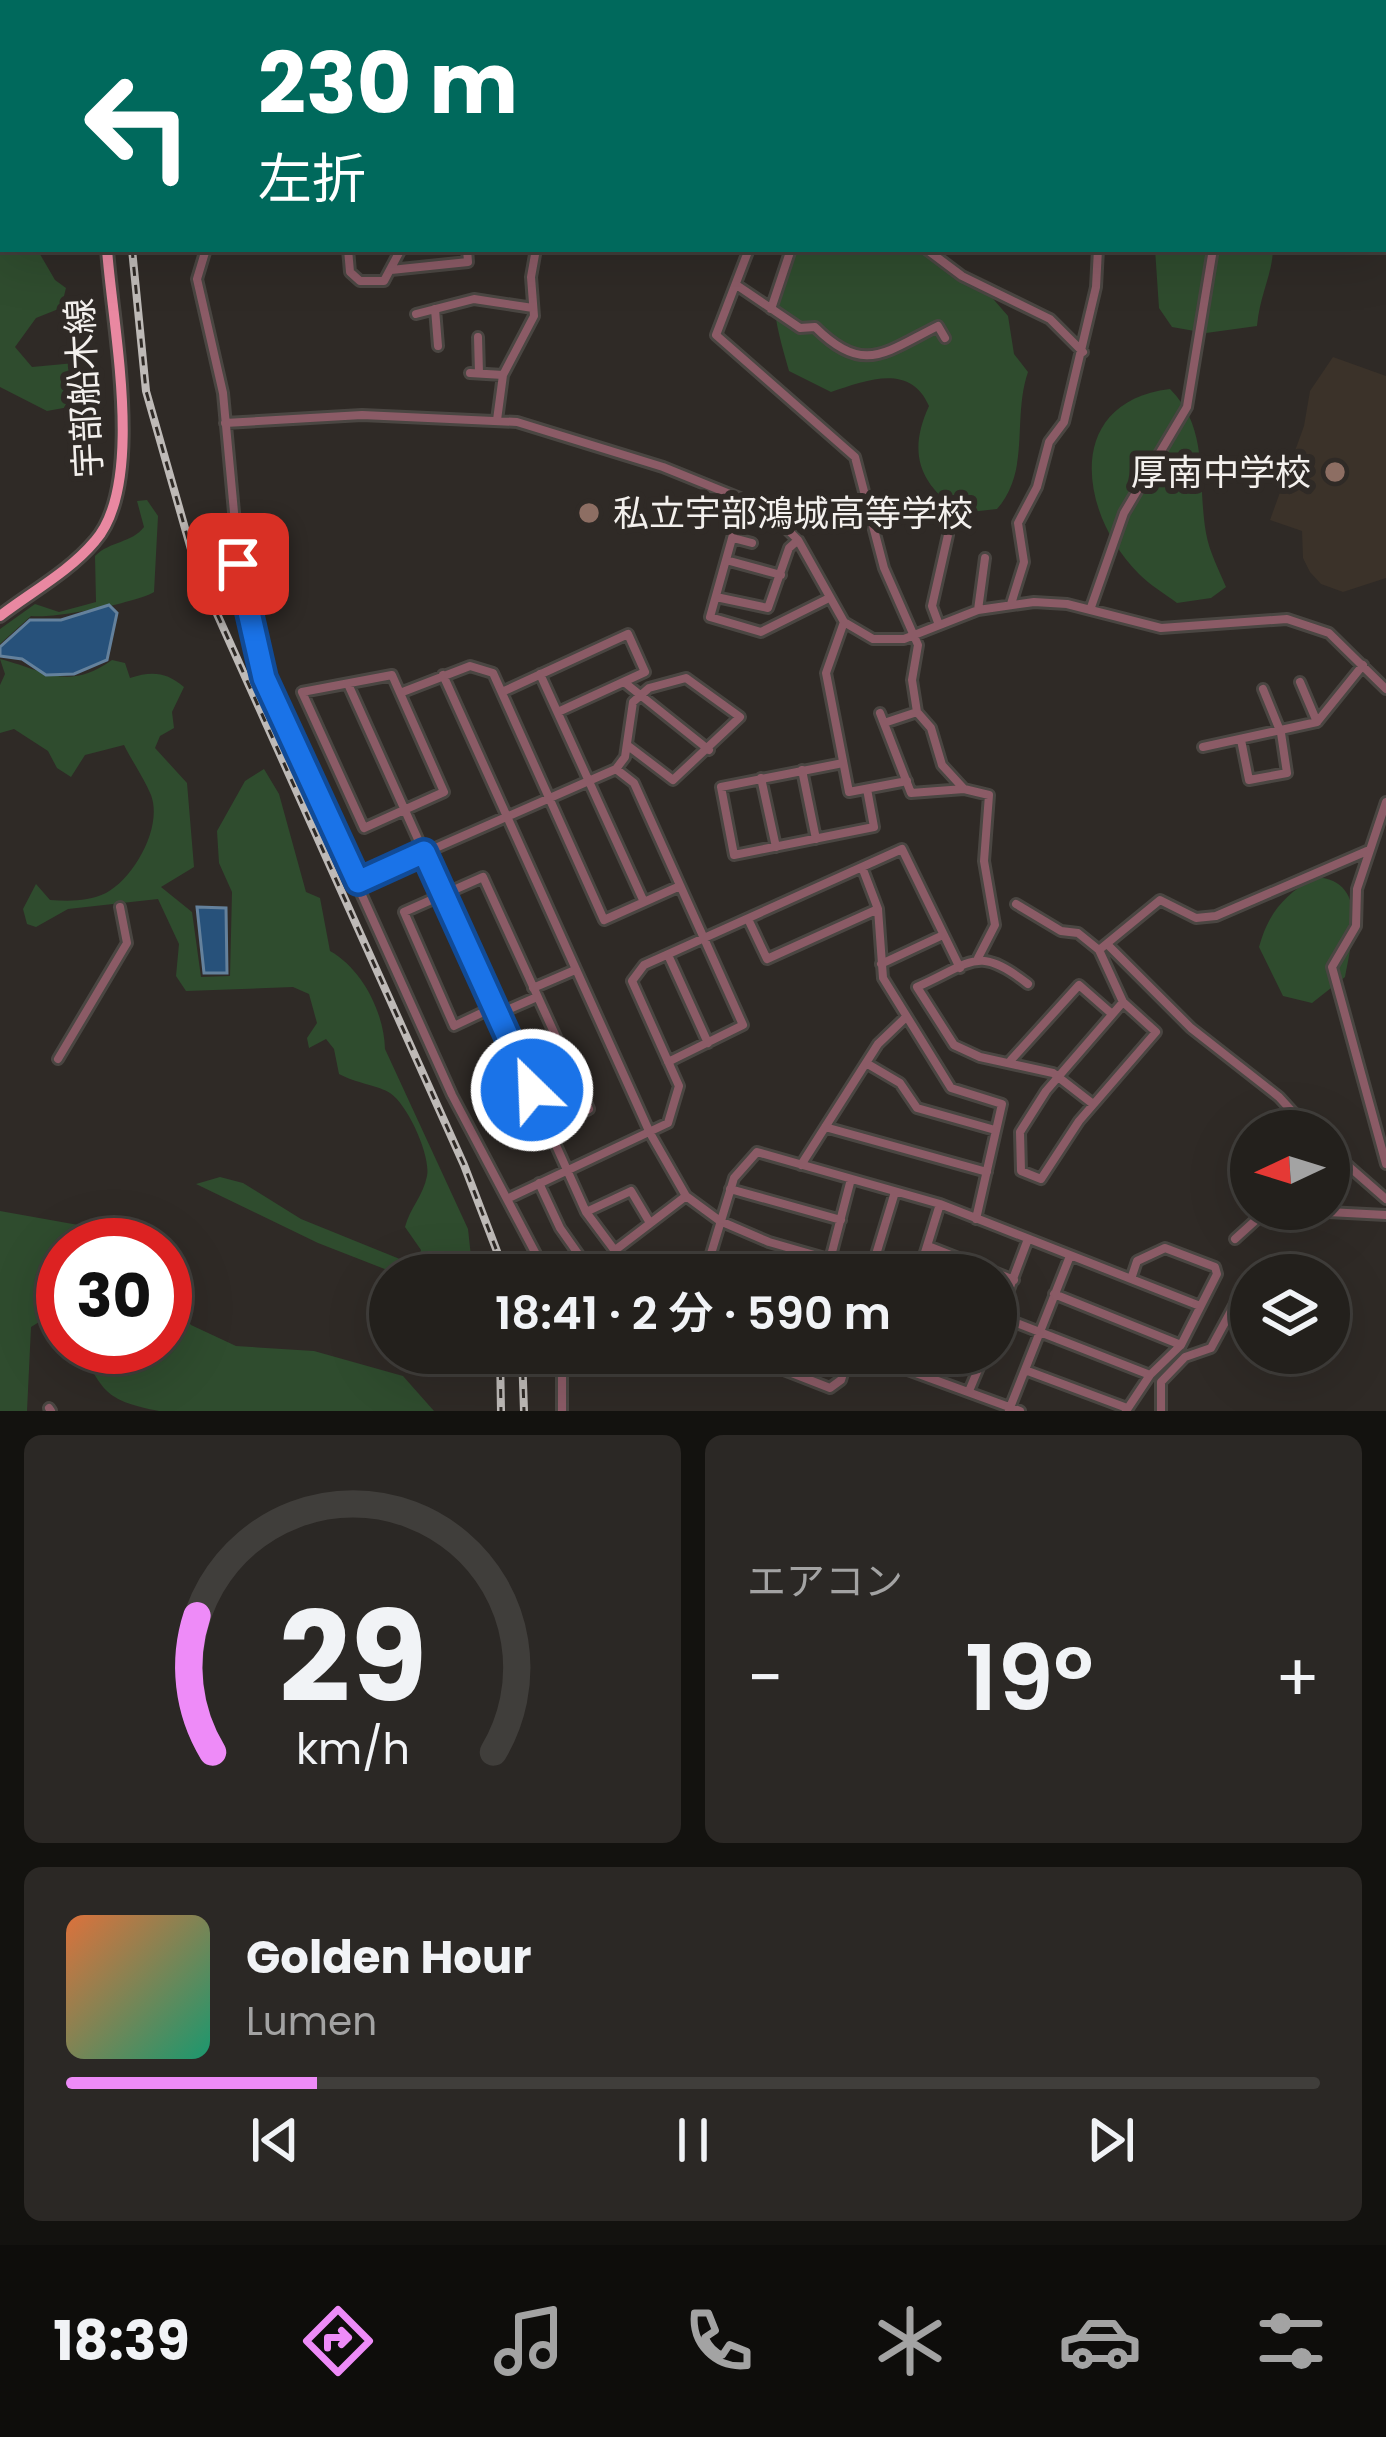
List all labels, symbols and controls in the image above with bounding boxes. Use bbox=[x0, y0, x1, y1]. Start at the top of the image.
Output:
text: 230 m bbox=[258, 25, 518, 142]
icon: left bbox=[60, 48, 216, 204]
text: 左折 bbox=[258, 141, 366, 217]
street label: 宇部船木線 bbox=[54, 297, 114, 479]
place label: 厚南中学校 bbox=[1131, 447, 1311, 498]
marker: 厚南中学校 bbox=[1322, 459, 1348, 485]
place label: 私立宇部鴻城高等学校 bbox=[613, 488, 973, 539]
marker: 私立宇部鴻城高等学校 bbox=[576, 500, 602, 526]
pin bbox=[187, 513, 289, 615]
icon: arrive bbox=[205, 531, 271, 597]
position arrow bbox=[469, 1027, 595, 1153]
north arrow bbox=[1230, 1110, 1350, 1230]
map controls bbox=[1230, 1110, 1350, 1374]
speed limit sign: 30 bbox=[36, 1218, 192, 1374]
button: layers bbox=[1230, 1254, 1350, 1374]
text: 18:41 · 2 分 · 590 m bbox=[495, 1282, 891, 1345]
text: エアコン bbox=[747, 1554, 903, 1609]
text: 29 bbox=[278, 1570, 427, 1745]
text: 19° bbox=[965, 1615, 1094, 1742]
text: − bbox=[747, 1632, 783, 1724]
text: + bbox=[1275, 1632, 1320, 1724]
text: km/h bbox=[295, 1719, 410, 1779]
text: Golden Hour bbox=[246, 1926, 532, 1989]
text: Lumen bbox=[246, 1994, 377, 2049]
icon: previous bbox=[242, 2107, 308, 2173]
icon: pause bbox=[660, 2107, 726, 2173]
icon: next bbox=[1078, 2107, 1144, 2173]
icon: directions bbox=[296, 2299, 380, 2383]
icon: music bbox=[487, 2299, 571, 2383]
icon: phone bbox=[677, 2299, 761, 2383]
icon: climate bbox=[868, 2299, 952, 2383]
icon: car bbox=[1058, 2299, 1142, 2383]
icon: filters bbox=[1249, 2299, 1333, 2383]
text: 18:39 bbox=[53, 2303, 190, 2379]

